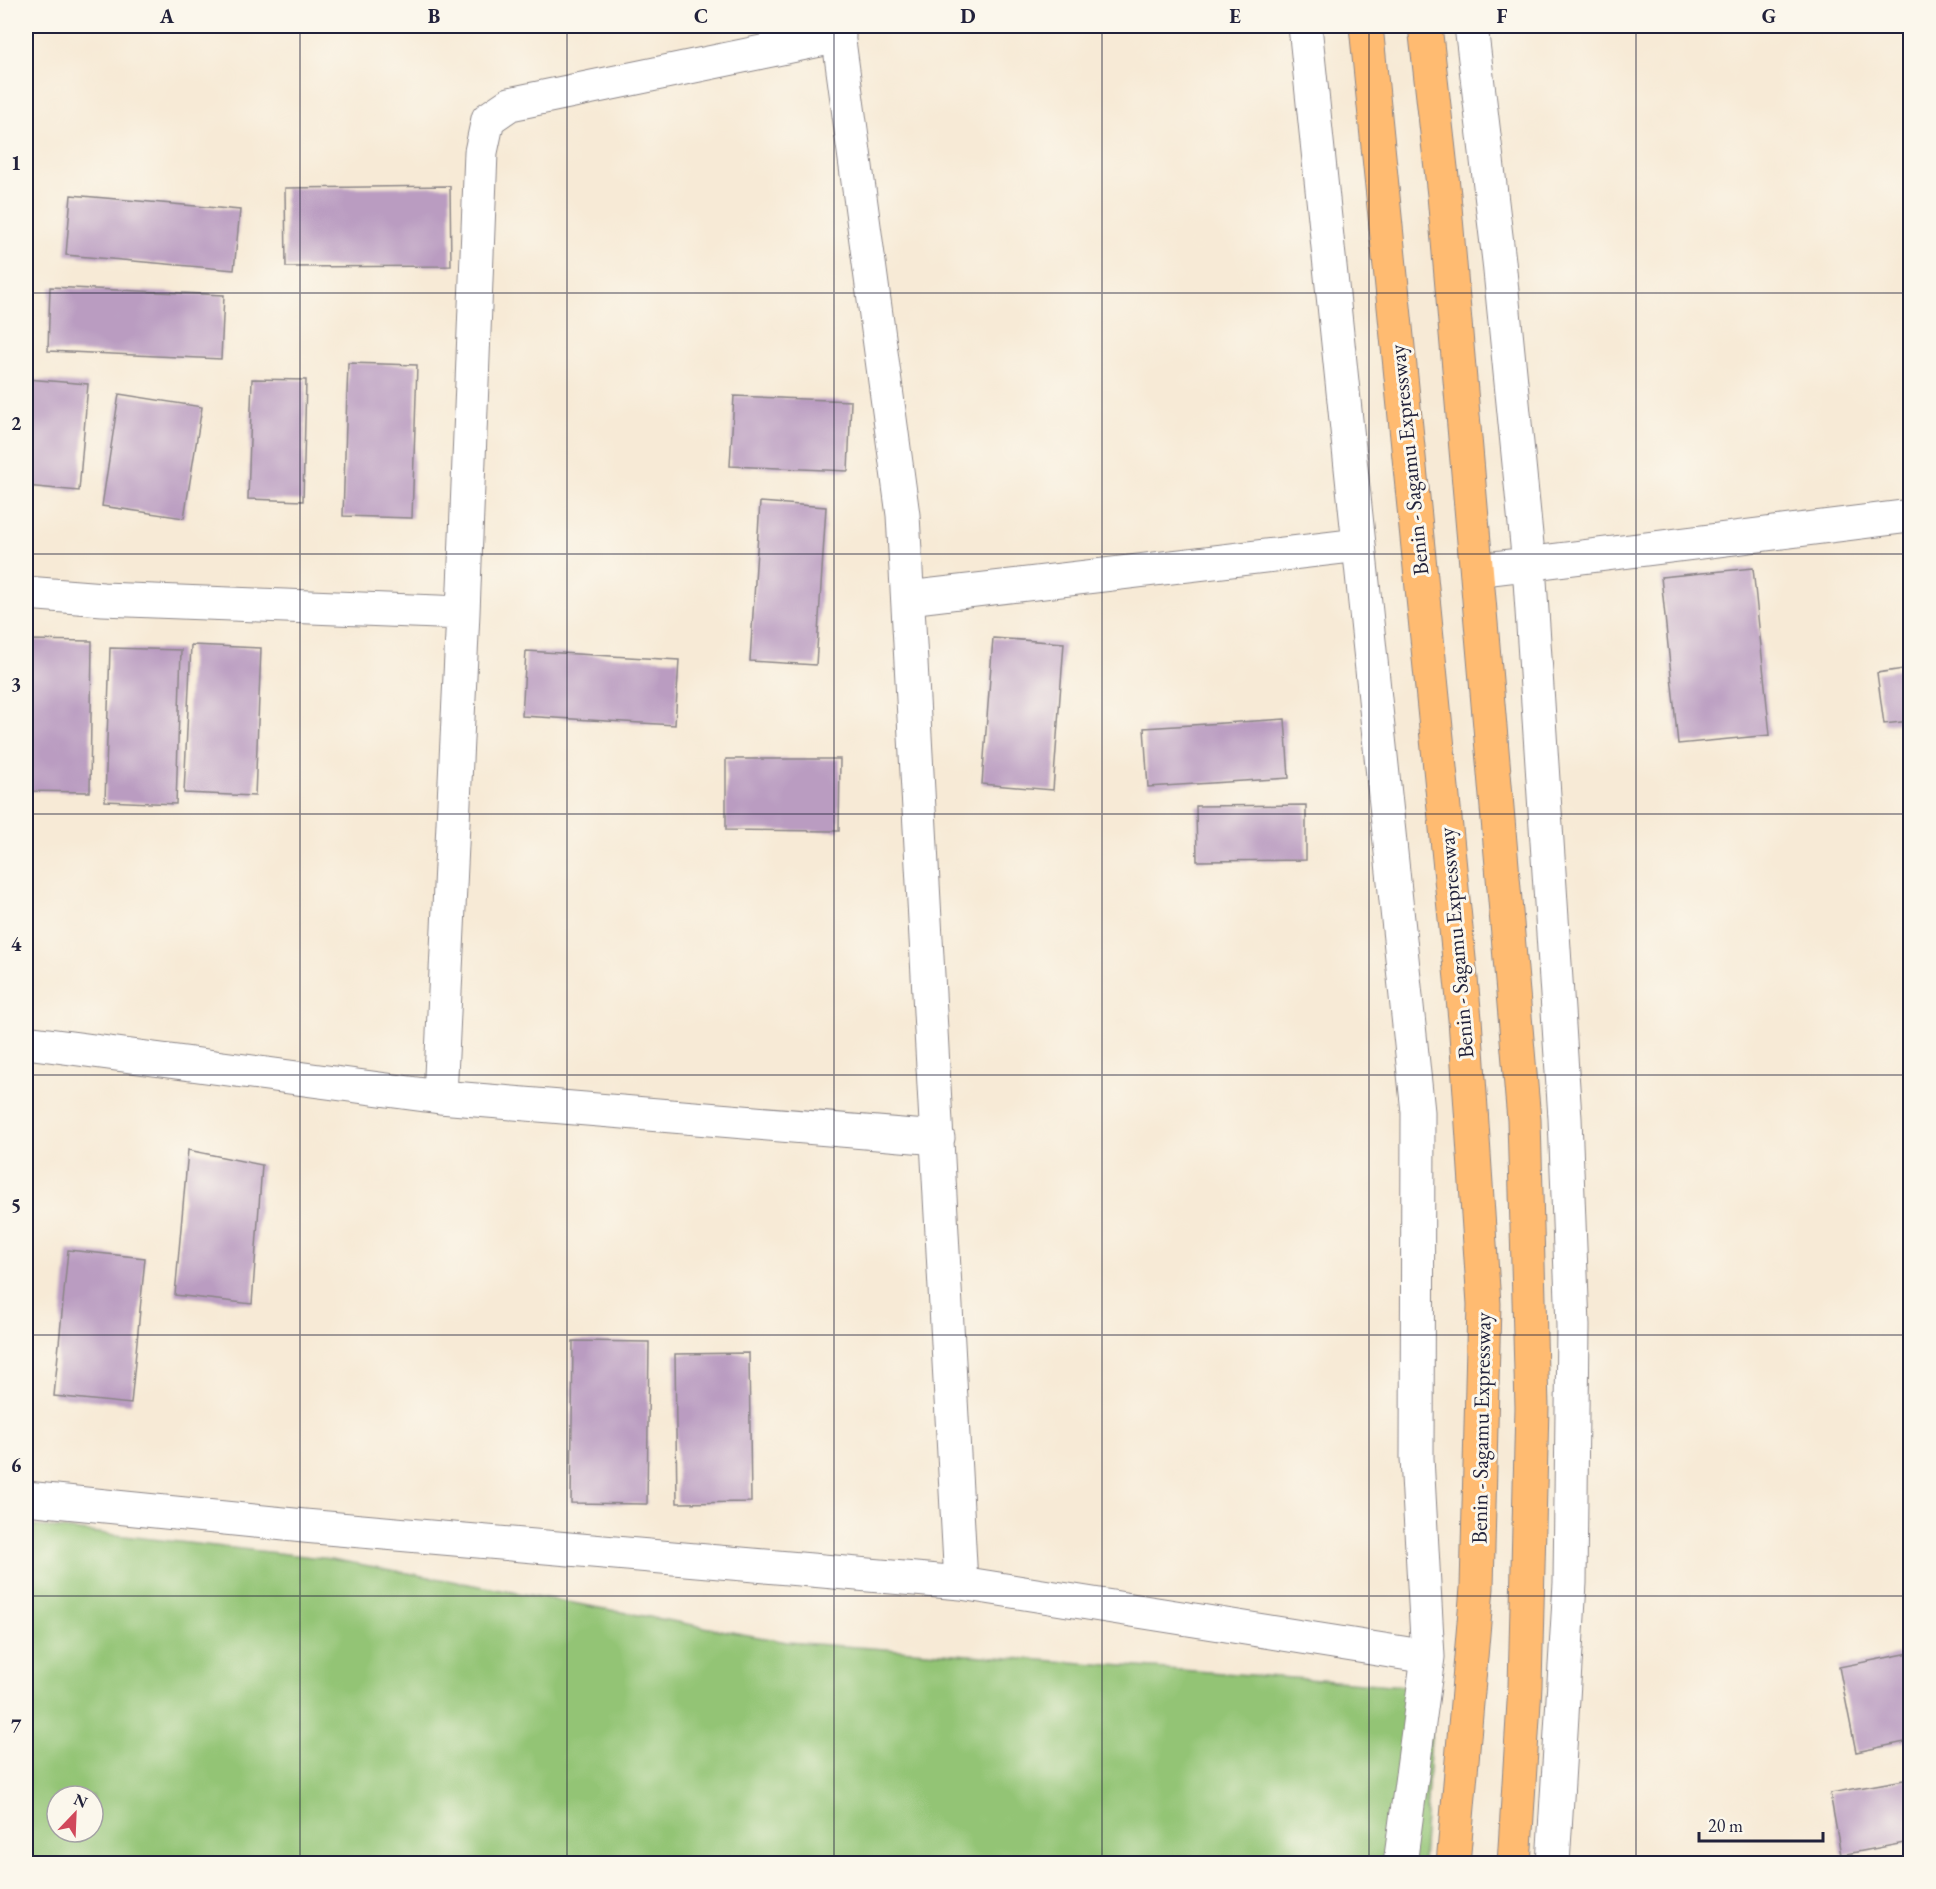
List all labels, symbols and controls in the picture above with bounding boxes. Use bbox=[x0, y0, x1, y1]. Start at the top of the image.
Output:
text: A bbox=[159, 3, 175, 29]
text: B bbox=[428, 3, 440, 29]
text: C bbox=[694, 3, 708, 29]
text: D bbox=[960, 3, 976, 29]
text: E bbox=[1229, 3, 1241, 29]
text: F bbox=[1497, 3, 1508, 29]
text: G bbox=[1762, 3, 1776, 29]
text: 1 bbox=[11, 150, 21, 176]
street label: Benin - Sagamu Expressway bbox=[1382, 343, 1436, 577]
text: 2 bbox=[11, 410, 22, 436]
text: 3 bbox=[11, 671, 21, 697]
street label: Benin - Sagamu Expressway bbox=[1431, 826, 1481, 1060]
text: 4 bbox=[11, 931, 22, 957]
text: 5 bbox=[11, 1192, 21, 1218]
street label: Benin - Sagamu Expressway bbox=[1464, 1312, 1498, 1544]
text: 6 bbox=[11, 1452, 22, 1478]
text: 7 bbox=[11, 1713, 22, 1739]
north arrow bbox=[45, 1784, 105, 1844]
text: N bbox=[71, 1788, 91, 1813]
scale bar bbox=[1699, 1805, 1824, 1843]
text: 20 m bbox=[1708, 1814, 1743, 1837]

